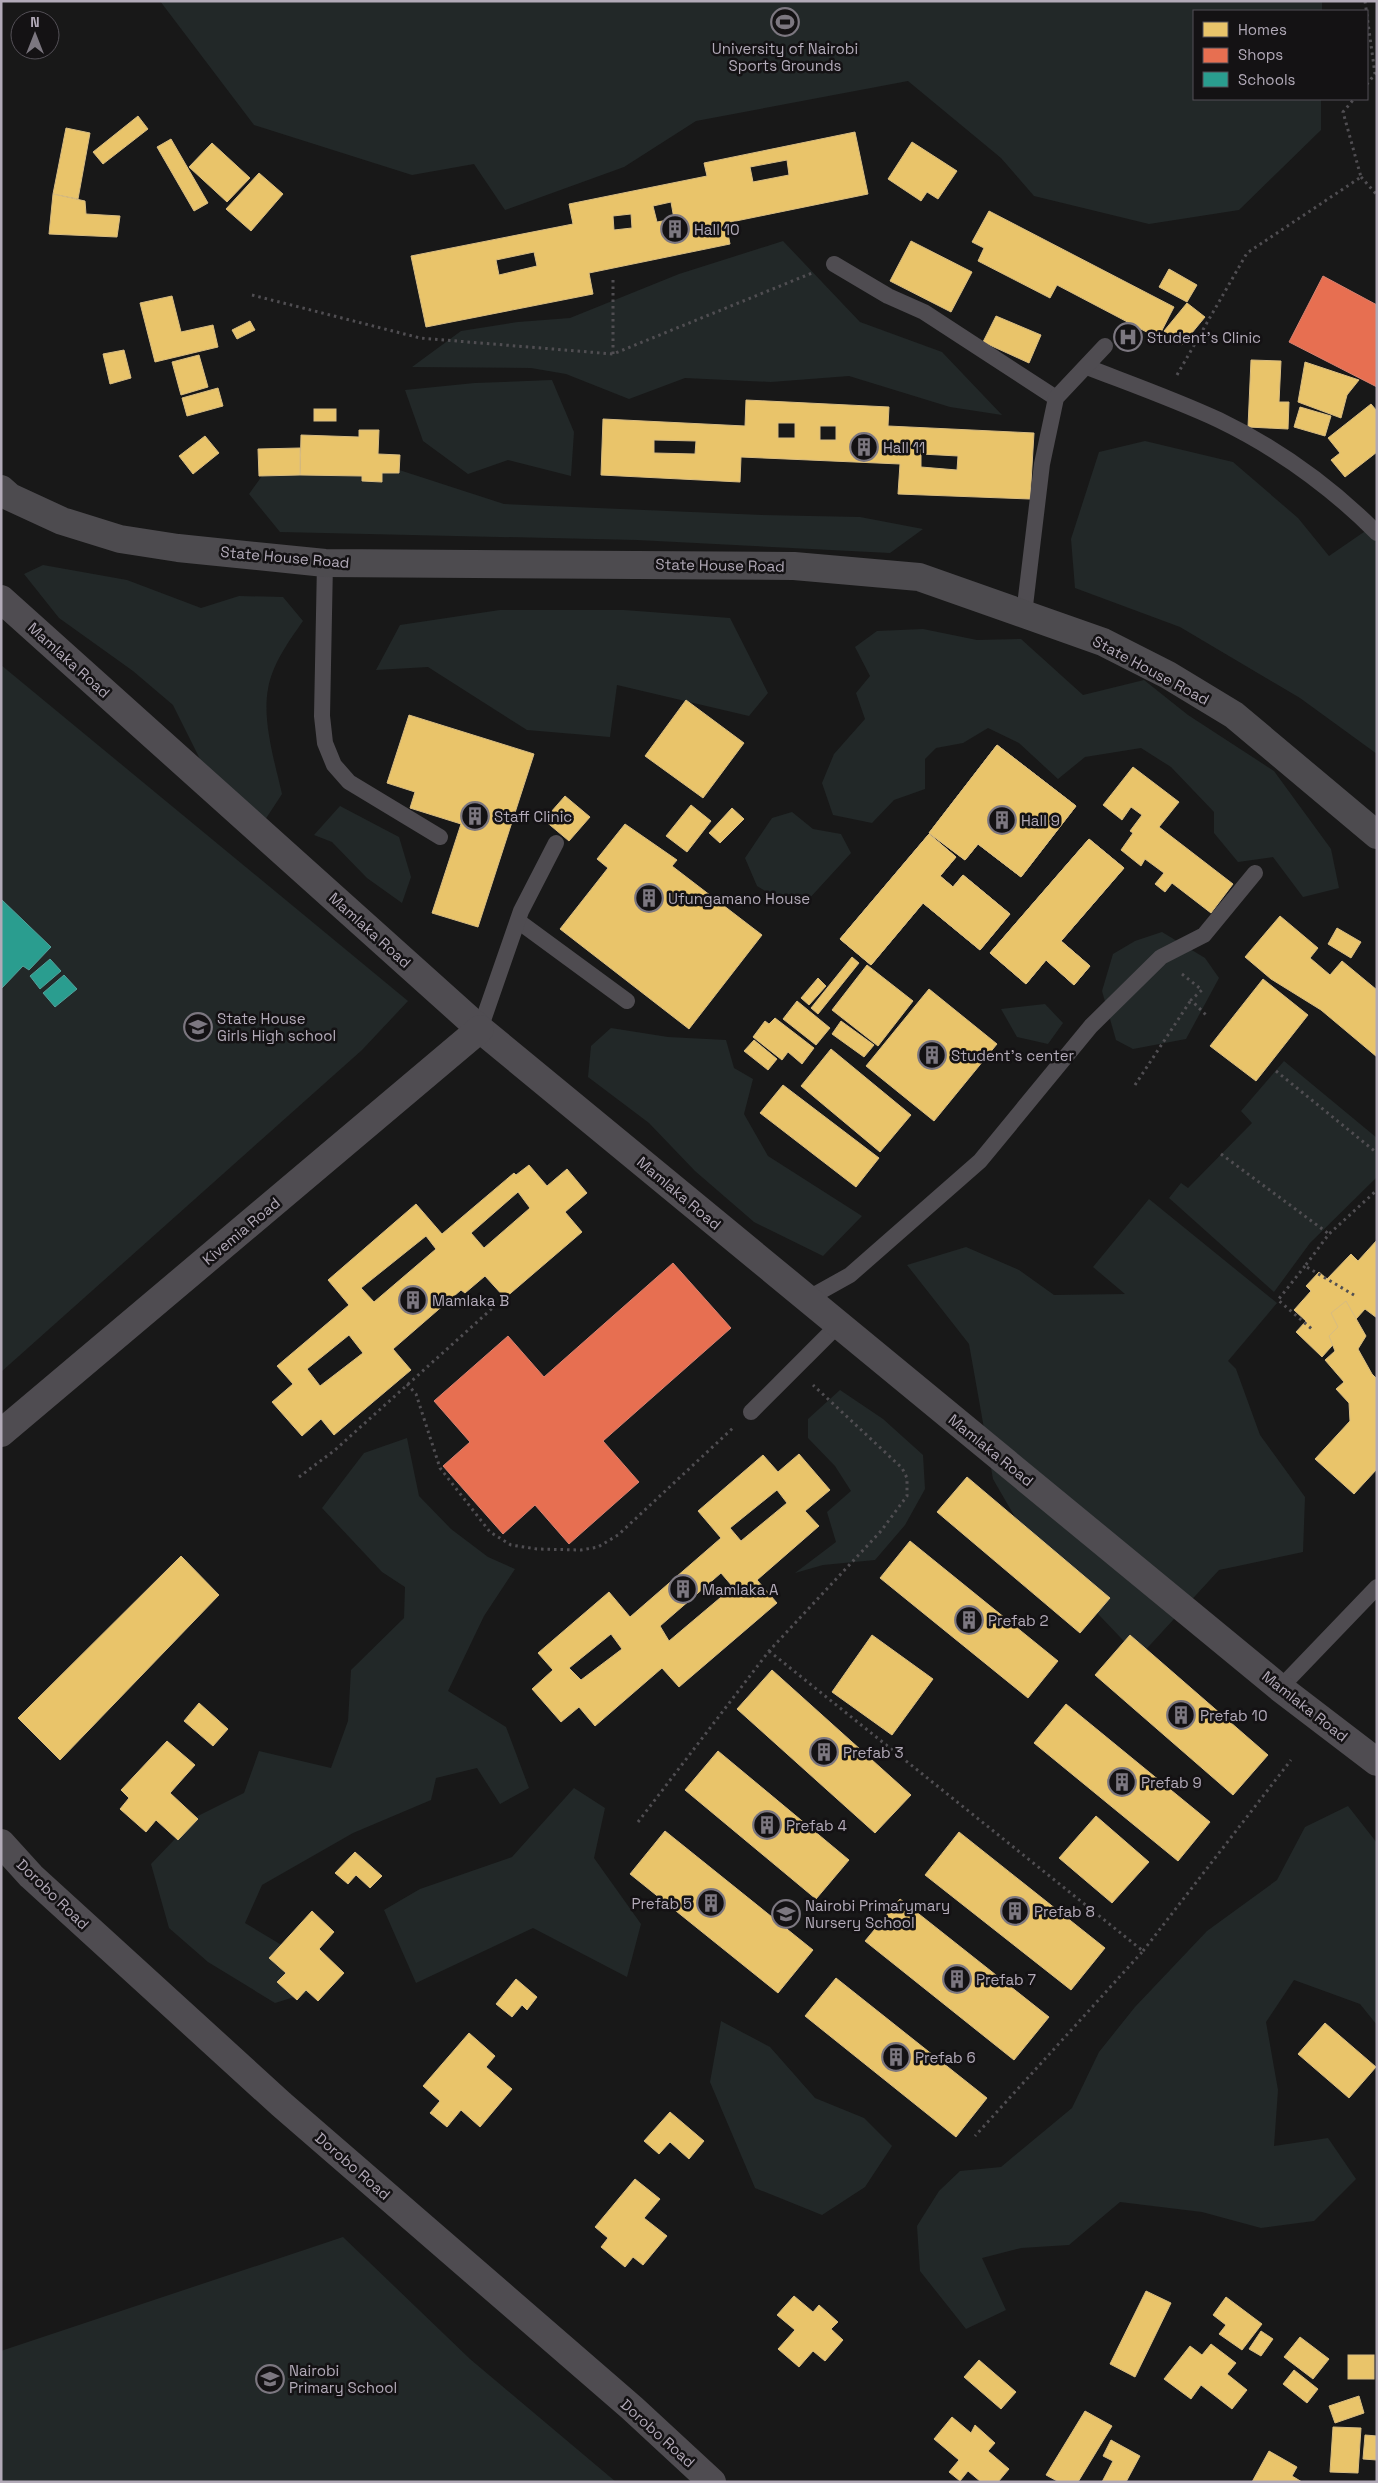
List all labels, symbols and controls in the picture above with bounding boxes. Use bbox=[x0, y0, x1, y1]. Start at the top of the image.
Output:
sports icon: University of Nairobi Sports Grounds bbox=[770, 7, 800, 37]
north arrow bbox=[10, 10, 60, 60]
legend bbox=[1193, 10, 1368, 100]
text: N bbox=[30, 13, 40, 31]
text: Homes bbox=[1238, 20, 1287, 39]
place label: University of Nairobi Sports Grounds bbox=[712, 39, 858, 75]
text: Shops bbox=[1238, 45, 1283, 64]
text: Schools bbox=[1238, 70, 1296, 89]
building icon: Hall 10 bbox=[660, 214, 690, 244]
place label: Hall 10 bbox=[694, 220, 740, 239]
hospital icon: Student's Clinic bbox=[1113, 322, 1143, 352]
place label: Student's Clinic bbox=[1147, 328, 1261, 347]
building icon: Hall 11 bbox=[849, 432, 879, 462]
place label: Hall 11 bbox=[883, 438, 925, 457]
street label: State House Road bbox=[220, 542, 350, 572]
street label: State House Road bbox=[655, 554, 785, 576]
street label: Mamlaka Road bbox=[24, 618, 114, 702]
street label: State House Road bbox=[1089, 631, 1213, 709]
building icon: Staff Clinic bbox=[460, 801, 490, 831]
building icon: Hall 9 bbox=[987, 805, 1017, 835]
place label: Staff Clinic bbox=[494, 807, 572, 826]
place label: Hall 9 bbox=[1021, 811, 1060, 830]
building icon: Ufungamano House bbox=[634, 883, 664, 913]
street label: Mamlaka Road bbox=[325, 888, 415, 972]
place label: Ufungamano House bbox=[668, 889, 810, 908]
place label: State House Girls High school bbox=[217, 1009, 336, 1045]
school or university icon: State House Girls High school bbox=[183, 1012, 213, 1042]
building icon: Student's center bbox=[917, 1040, 947, 1070]
place label: Student's center bbox=[951, 1046, 1075, 1065]
street label: Mamlaka Road bbox=[633, 1152, 725, 1234]
street label: Kivemia Road bbox=[198, 1193, 284, 1269]
building icon: Mamlaka B bbox=[398, 1285, 428, 1315]
place label: Mamlaka B bbox=[432, 1291, 509, 1310]
street label: Mamlaka Road bbox=[945, 1410, 1037, 1490]
building icon: Mamlaka A bbox=[668, 1574, 698, 1604]
place label: Mamlaka A bbox=[702, 1580, 779, 1599]
building icon: Prefab 2 bbox=[954, 1605, 984, 1635]
place label: Prefab 2 bbox=[988, 1611, 1049, 1630]
street label: Mamlaka Road bbox=[1258, 1666, 1352, 1746]
building icon: Prefab 10 bbox=[1166, 1700, 1196, 1730]
place label: Prefab 10 bbox=[1200, 1706, 1268, 1725]
building icon: Prefab 3 bbox=[809, 1737, 839, 1767]
place label: Prefab 3 bbox=[843, 1743, 904, 1762]
building icon: Prefab 9 bbox=[1107, 1767, 1137, 1797]
place label: Prefab 9 bbox=[1141, 1773, 1202, 1792]
building icon: Prefab 4 bbox=[752, 1810, 782, 1840]
place label: Prefab 4 bbox=[786, 1816, 847, 1835]
street label: Dorobo Road bbox=[13, 1855, 93, 1933]
building icon: Prefab 5 bbox=[696, 1888, 726, 1918]
place label: Prefab 5 bbox=[631, 1894, 692, 1913]
place label: Nairobi Primarymary Nursery School bbox=[805, 1896, 950, 1932]
building icon: Prefab 8 bbox=[1000, 1896, 1030, 1926]
school or university icon: Nairobi Primarymary Nursery School bbox=[771, 1899, 801, 1929]
place label: Prefab 8 bbox=[1034, 1902, 1095, 1921]
building icon: Prefab 7 bbox=[942, 1964, 972, 1994]
place label: Prefab 7 bbox=[976, 1970, 1036, 1989]
building icon: Prefab 6 bbox=[881, 2042, 911, 2072]
place label: Prefab 6 bbox=[915, 2048, 976, 2067]
street label: Dorobo Road bbox=[311, 2128, 395, 2204]
place label: Nairobi Primary School bbox=[289, 2361, 397, 2397]
school or university icon: Nairobi Primary School bbox=[255, 2364, 285, 2394]
street label: Dorobo Road bbox=[617, 2395, 699, 2471]

